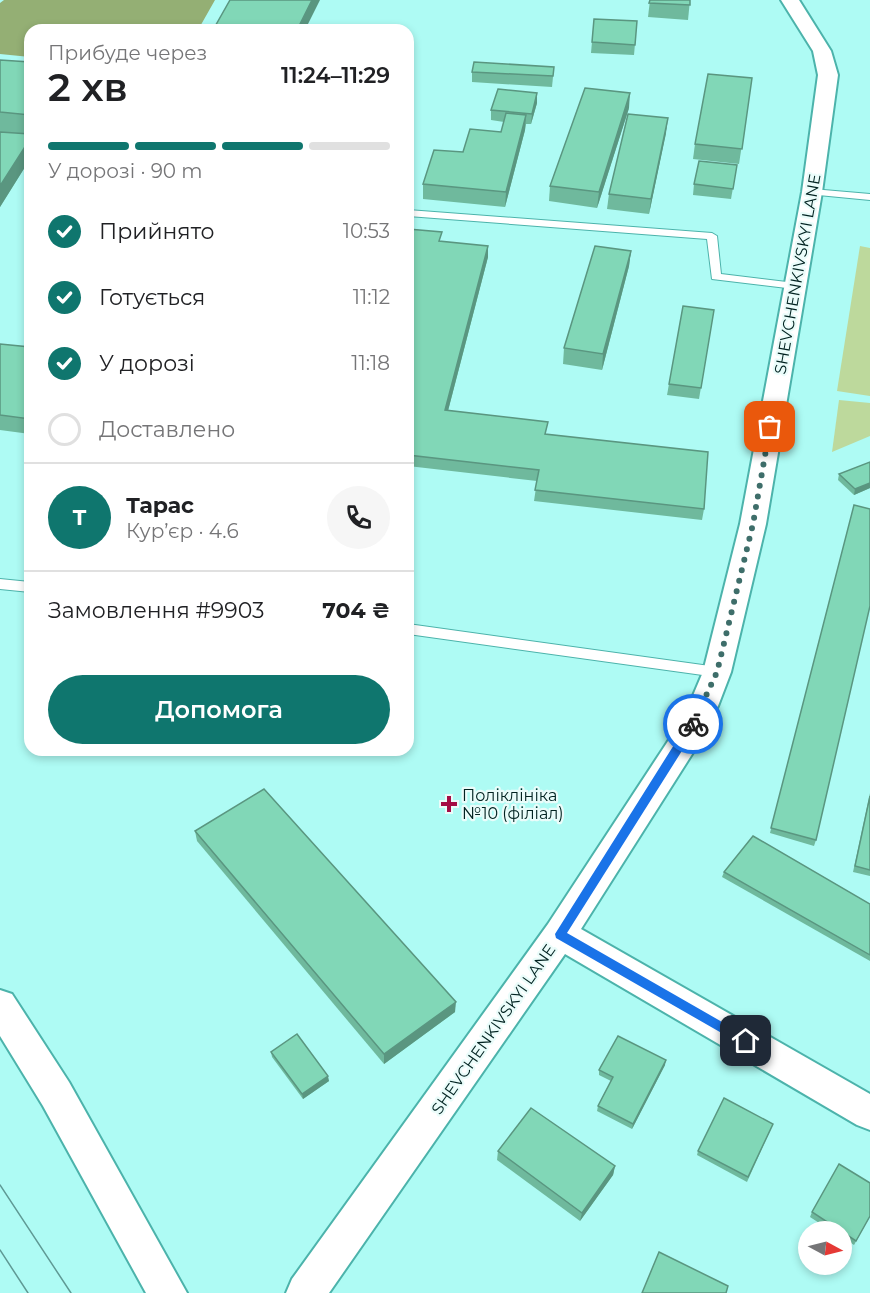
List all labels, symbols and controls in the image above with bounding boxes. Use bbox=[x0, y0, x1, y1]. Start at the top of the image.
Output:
text: Прибуде через bbox=[48, 41, 207, 65]
text: 11:24–11:29 bbox=[281, 62, 390, 89]
text: 2 хв bbox=[48, 63, 128, 111]
text: У дорозі · 90 m bbox=[48, 159, 203, 183]
street label: SHEVCHENKIVSKYI LANE bbox=[770, 172, 824, 376]
icon: check bbox=[48, 215, 81, 248]
text: Прийнято bbox=[99, 218, 215, 245]
text: 10:53 bbox=[343, 219, 390, 243]
icon: check bbox=[48, 281, 81, 314]
text: Готується bbox=[99, 284, 205, 311]
text: 11:12 bbox=[353, 285, 390, 309]
icon: check bbox=[48, 347, 81, 380]
text: У дорозі bbox=[99, 350, 195, 377]
text: 11:18 bbox=[351, 351, 390, 375]
pin bbox=[744, 401, 795, 452]
icon: bag bbox=[753, 410, 786, 443]
text: Доставлено bbox=[99, 416, 235, 443]
button: phone bbox=[327, 486, 390, 549]
text: Тарас bbox=[126, 492, 194, 519]
text: Т bbox=[72, 504, 87, 531]
text: Кур’єр · 4.6 bbox=[126, 519, 239, 543]
text: Замовлення #9903 bbox=[48, 597, 264, 624]
text: 704 ₴ bbox=[322, 597, 390, 624]
button: Допомога bbox=[48, 675, 390, 744]
courier bbox=[663, 694, 723, 754]
icon: bike bbox=[677, 708, 710, 741]
place label: Поліклініка №10 (філіал) bbox=[462, 786, 564, 823]
marker: Поліклініка №10 (філіал) bbox=[440, 795, 458, 813]
street label: SHEVCHENKIVSKYI LANE bbox=[427, 941, 559, 1118]
pin bbox=[720, 1015, 771, 1066]
icon: home bbox=[729, 1024, 762, 1057]
north arrow bbox=[798, 1221, 852, 1275]
map controls bbox=[798, 1221, 852, 1275]

